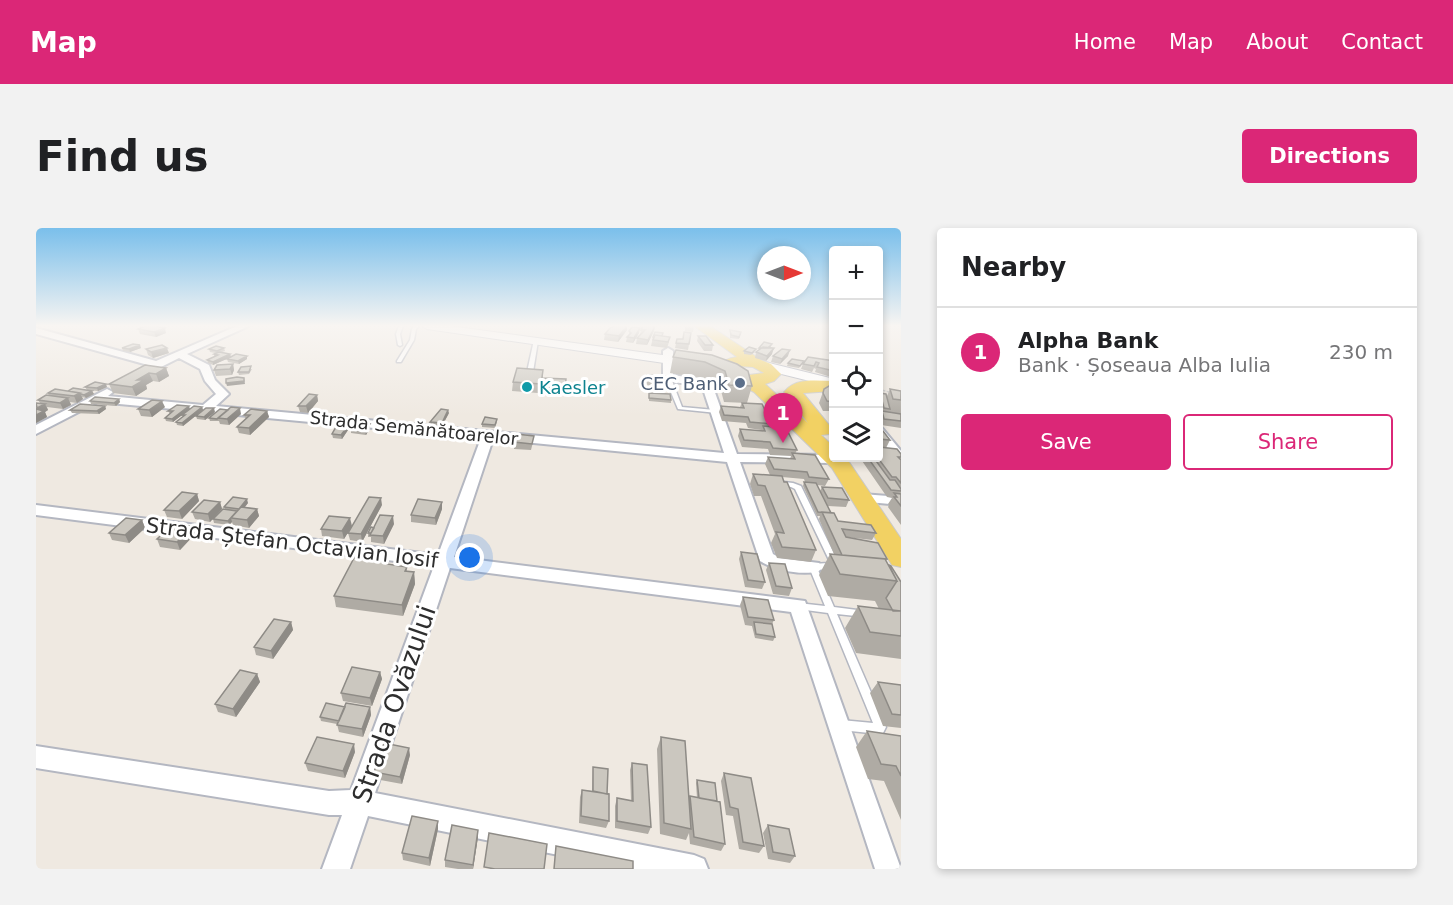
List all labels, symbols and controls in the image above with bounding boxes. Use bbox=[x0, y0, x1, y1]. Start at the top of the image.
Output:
text: Map bbox=[30, 26, 97, 59]
text: Home bbox=[1074, 30, 1136, 54]
text: Map bbox=[1169, 30, 1213, 54]
text: About bbox=[1246, 30, 1308, 54]
text: Contact bbox=[1341, 30, 1423, 54]
button: Directions bbox=[1242, 129, 1417, 183]
text: Find us bbox=[36, 132, 209, 181]
north arrow bbox=[757, 246, 811, 300]
map controls bbox=[829, 246, 883, 462]
button: + bbox=[829, 246, 883, 300]
text: Nearby bbox=[961, 252, 1066, 282]
button: − bbox=[829, 300, 883, 354]
text: Alpha Bank bbox=[1018, 328, 1158, 353]
text: 1 bbox=[974, 340, 987, 364]
text: 230 m bbox=[1329, 340, 1393, 364]
text: Bank · Șoseaua Alba Iulia bbox=[1018, 353, 1271, 377]
button: locate bbox=[829, 354, 883, 408]
place label: CEC Bank bbox=[641, 373, 729, 394]
marker: CEC Bank bbox=[733, 376, 747, 390]
place label: Kaesler bbox=[539, 377, 606, 398]
marker: Kaesler bbox=[520, 380, 534, 394]
pin: 1 bbox=[764, 394, 802, 443]
street label: Strada Semănătoarelor bbox=[309, 407, 520, 449]
button: layers bbox=[829, 408, 883, 462]
button: Save bbox=[961, 414, 1171, 470]
button: Share bbox=[1183, 414, 1393, 470]
street label: Strada Ștefan Octavian Iosif bbox=[145, 513, 440, 573]
your location bbox=[455, 543, 484, 572]
street label: Strada Ovăzului bbox=[346, 601, 442, 807]

